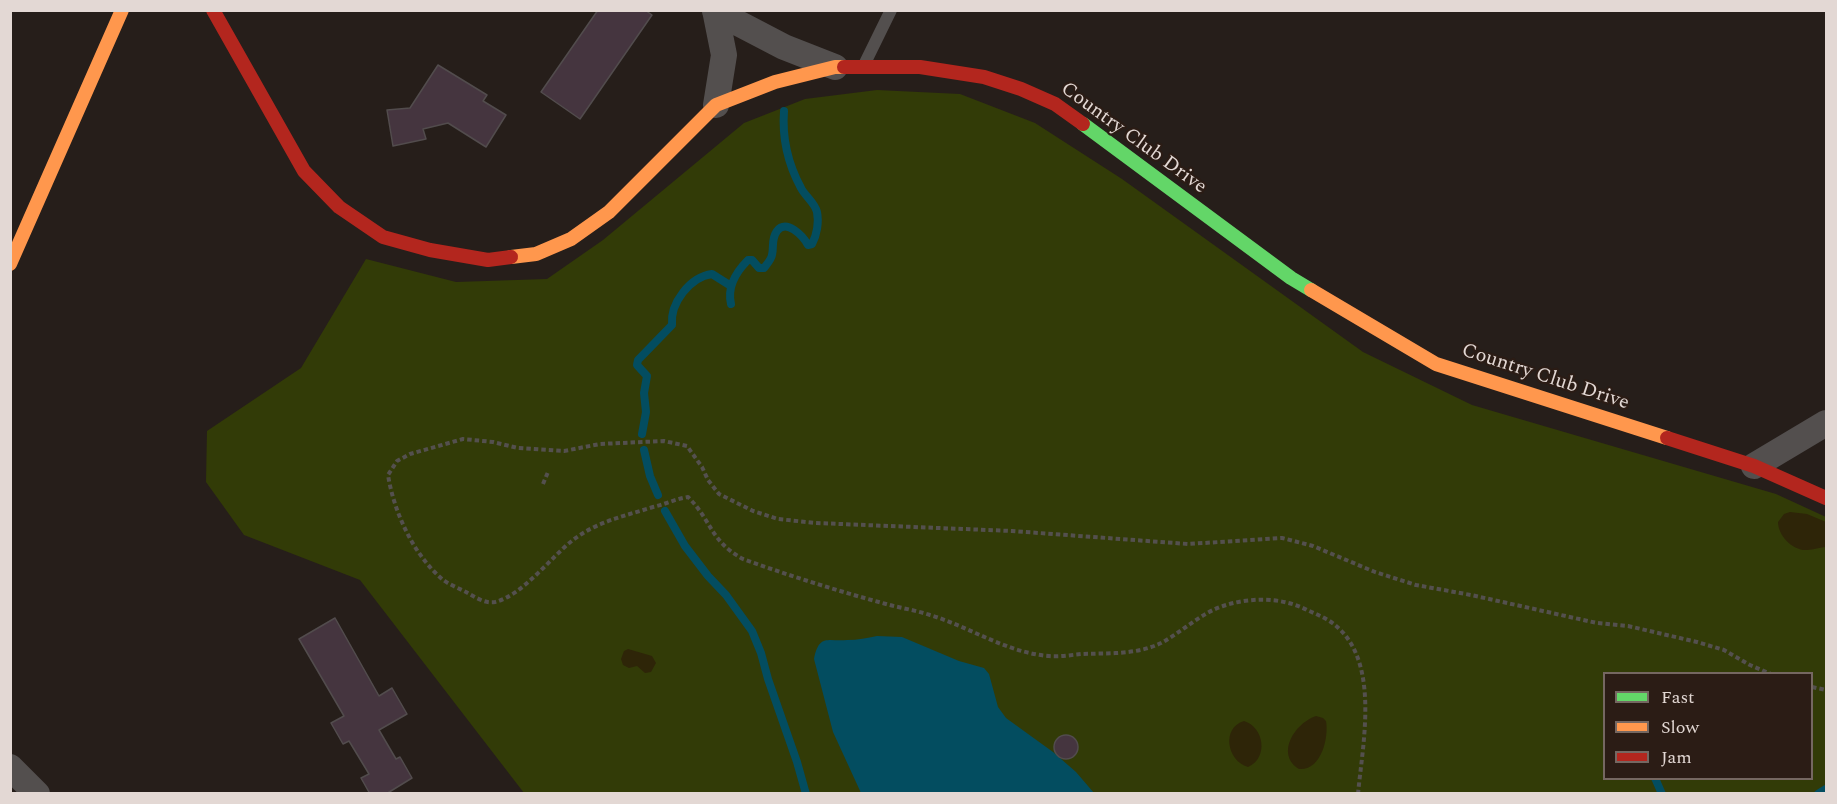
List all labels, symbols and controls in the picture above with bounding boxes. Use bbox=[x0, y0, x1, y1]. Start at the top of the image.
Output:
street label: Country Club Drive bbox=[1055, 78, 1211, 200]
street label: Country Club Drive bbox=[1458, 340, 1632, 416]
legend bbox=[1603, 672, 1813, 780]
text: Fast bbox=[1661, 684, 1694, 711]
text: Slow bbox=[1661, 714, 1699, 741]
text: Jam bbox=[1661, 744, 1692, 771]

